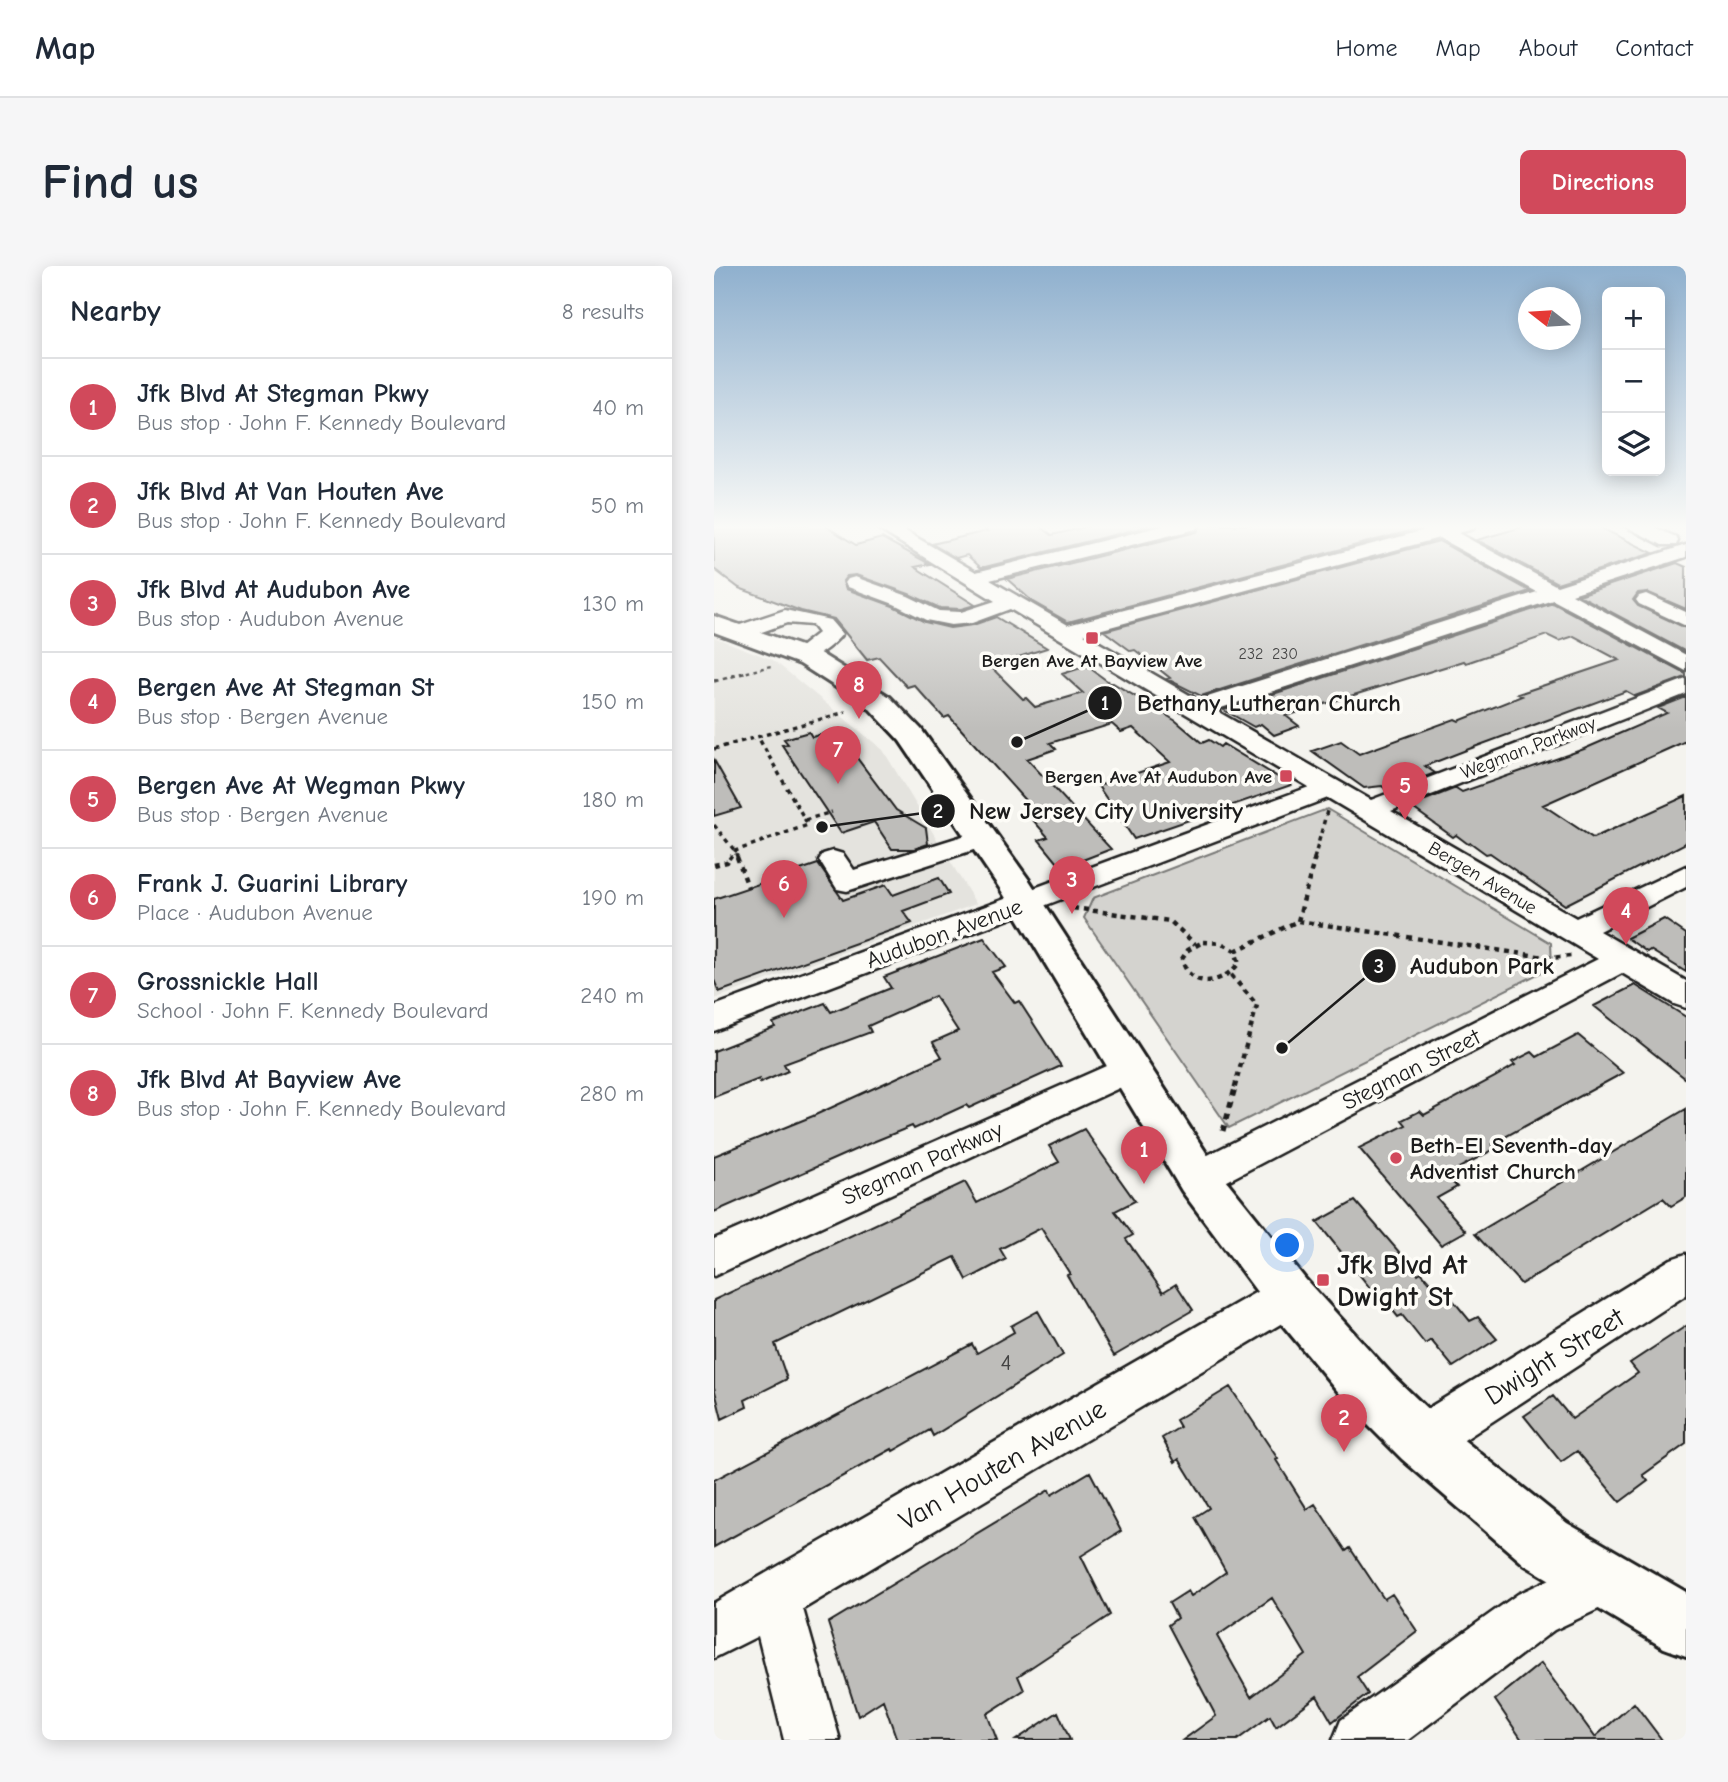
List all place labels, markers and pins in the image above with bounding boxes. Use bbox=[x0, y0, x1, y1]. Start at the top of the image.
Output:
marker: Bergen Ave At Bayview Ave bbox=[1084, 630, 1100, 646]
place label: Bergen Ave At Bayview Ave bbox=[982, 650, 1202, 672]
pin: 8 bbox=[836, 661, 882, 719]
callout: Bethany Lutheran Church bbox=[1088, 680, 1415, 725]
pin: 7 bbox=[815, 726, 861, 784]
pin: 5 bbox=[1382, 762, 1428, 820]
place label: Bergen Ave At Audubon Ave bbox=[1045, 766, 1272, 788]
marker: Bergen Ave At Audubon Ave bbox=[1278, 768, 1294, 784]
callout: New Jersey City University bbox=[921, 788, 1257, 833]
pin: 3 bbox=[1049, 856, 1095, 914]
pin: 6 bbox=[761, 860, 807, 918]
pin: 4 bbox=[1603, 887, 1649, 945]
callout: Audubon Park bbox=[1361, 944, 1568, 989]
pin: 1 bbox=[1121, 1126, 1167, 1184]
place label: Beth-El Seventh-day Adventist Church bbox=[1410, 1132, 1612, 1185]
marker: Beth-El Seventh-day Adventist Church bbox=[1388, 1150, 1404, 1166]
place label: Jfk Blvd At Dwight St bbox=[1337, 1249, 1468, 1313]
marker: Jfk Blvd At Dwight St bbox=[1315, 1272, 1331, 1288]
pin: 2 bbox=[1321, 1394, 1367, 1452]

